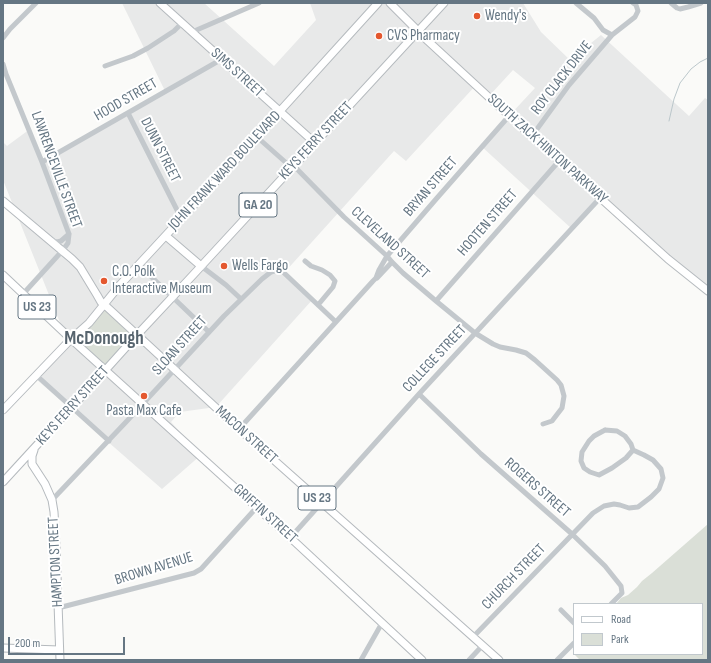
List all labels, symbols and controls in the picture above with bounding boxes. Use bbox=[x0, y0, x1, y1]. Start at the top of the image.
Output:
place label: Wendy's bbox=[485, 7, 527, 25]
marker: Wendy's bbox=[472, 11, 482, 21]
place label: CVS Pharmacy bbox=[387, 27, 460, 45]
marker: CVS Pharmacy bbox=[374, 31, 384, 41]
street label: ROY CLACK DRIVE bbox=[528, 38, 596, 118]
street label: SIMS STREET bbox=[207, 45, 267, 101]
street label: HOOD STREET bbox=[91, 75, 161, 125]
street label: SOUTH ZACK HINTON PARKWAY bbox=[483, 90, 611, 208]
street label: KEYS FERRY STREET bbox=[275, 98, 357, 184]
street label: JOHN FRANK WARD BOULEVARD bbox=[165, 107, 285, 235]
street label: LAWRENCEVILLE STREET bbox=[27, 109, 85, 231]
street label: DUNN STREET bbox=[136, 115, 184, 185]
street label: BRYAN STREET bbox=[400, 153, 462, 221]
street label: HOOTEN STREET bbox=[454, 186, 522, 260]
road number: GA 20 bbox=[239, 193, 277, 217]
street label: CLEVELAND STREET bbox=[347, 203, 433, 283]
place label: Wells Fargo bbox=[232, 257, 288, 275]
marker: Wells Fargo bbox=[219, 261, 229, 271]
place label: C.O. Polk Interactive Museum bbox=[112, 263, 212, 298]
marker: C.O. Polk Interactive Museum bbox=[99, 276, 109, 286]
road number: US 23 bbox=[18, 295, 56, 319]
street label: SLOAN STREET bbox=[149, 313, 211, 379]
street label: COLLEGE STREET bbox=[399, 322, 471, 396]
district label: McDonough bbox=[64, 328, 144, 350]
street label: KEYS FERRY STREET bbox=[33, 363, 113, 449]
marker: Pasta Max Cafe bbox=[139, 391, 149, 401]
place label: Pasta Max Cafe bbox=[106, 402, 182, 420]
street label: MACON STREET bbox=[211, 402, 281, 468]
street label: ROGERS STREET bbox=[500, 454, 574, 522]
street label: GRIFFIN STREET bbox=[229, 480, 301, 548]
road number: US 23 bbox=[298, 486, 336, 510]
street label: HAMPTON STREET bbox=[45, 516, 67, 608]
street label: CHURCH STREET bbox=[478, 540, 550, 614]
street label: BROWN AVENUE bbox=[113, 549, 195, 589]
legend bbox=[573, 603, 703, 655]
text: Road bbox=[611, 612, 631, 627]
scale bar bbox=[10, 629, 127, 655]
text: Park bbox=[611, 632, 629, 647]
text: 200 m bbox=[15, 636, 40, 651]

